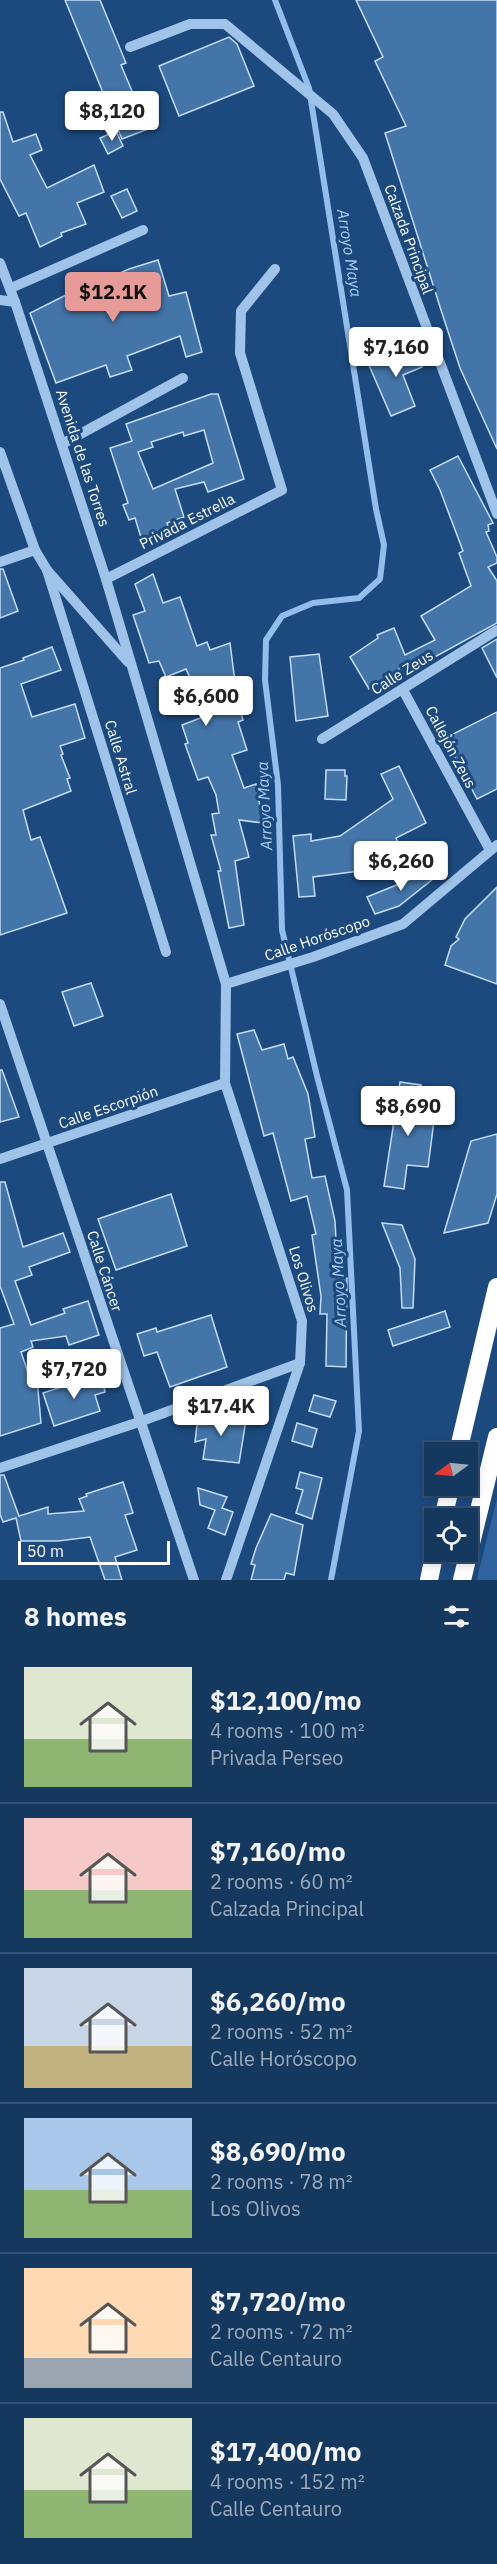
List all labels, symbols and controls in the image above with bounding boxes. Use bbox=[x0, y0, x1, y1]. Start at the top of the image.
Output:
pin: $8,120 bbox=[63, 91, 161, 142]
text: $8,120 bbox=[79, 97, 145, 124]
street label: Calzada Principal bbox=[380, 182, 438, 296]
water label: Arroyo Maya bbox=[333, 207, 367, 298]
pin: $12.1K bbox=[64, 272, 162, 323]
text: $12.1K bbox=[79, 278, 147, 305]
pin: $7,160 bbox=[347, 327, 445, 378]
text: $7,160 bbox=[363, 333, 429, 360]
street label: Avenida de las Torres bbox=[52, 387, 114, 529]
street label: Privada Estrella bbox=[136, 489, 238, 553]
street label: Calle Zeus bbox=[367, 645, 437, 699]
pin: $6,600 bbox=[157, 676, 255, 727]
text: $6,600 bbox=[173, 682, 239, 709]
street label: Callejón Zeus bbox=[421, 703, 481, 791]
street label: Calle Astral bbox=[101, 717, 141, 797]
water label: Arroyo Maya bbox=[252, 761, 276, 852]
pin: $6,260 bbox=[352, 841, 450, 892]
text: $6,260 bbox=[368, 847, 434, 874]
street label: Calle Horóscopo bbox=[262, 911, 372, 965]
street label: Calle Escorpión bbox=[56, 1081, 160, 1133]
pin: $8,690 bbox=[359, 1086, 457, 1137]
text: $8,690 bbox=[375, 1092, 441, 1119]
street label: Calle Cáncer bbox=[83, 1228, 127, 1314]
water label: Arroyo Maya bbox=[326, 1238, 350, 1329]
street label: Los Olivos bbox=[285, 1244, 323, 1314]
pin: $7,720 bbox=[25, 1349, 123, 1400]
text: $7,720 bbox=[41, 1355, 107, 1382]
pin: $17.4K bbox=[172, 1386, 270, 1437]
text: $17.4K bbox=[187, 1392, 255, 1419]
north arrow bbox=[424, 1442, 478, 1496]
map controls bbox=[424, 1442, 478, 1562]
button: locate bbox=[424, 1508, 478, 1562]
scale bar bbox=[18, 1538, 170, 1566]
text: 50 m bbox=[27, 1541, 64, 1561]
text: 8 homes bbox=[24, 1599, 127, 1633]
icon: filters bbox=[440, 1600, 473, 1633]
text: $12,100/mo bbox=[210, 1683, 361, 1717]
icon: home bbox=[72, 1691, 144, 1763]
text: 4 rooms · 100 m² bbox=[210, 1717, 365, 1744]
text: Privada Perseo bbox=[210, 1744, 344, 1771]
text: $7,160/mo bbox=[210, 1834, 346, 1868]
icon: home bbox=[72, 1842, 144, 1914]
text: 2 rooms · 60 m² bbox=[210, 1868, 353, 1895]
text: Calzada Principal bbox=[210, 1895, 364, 1922]
text: $6,260/mo bbox=[210, 1984, 346, 2018]
icon: home bbox=[72, 1992, 144, 2064]
text: 2 rooms · 52 m² bbox=[210, 2018, 353, 2045]
text: Calle Horóscopo bbox=[210, 2045, 357, 2072]
text: $8,690/mo bbox=[210, 2134, 346, 2168]
icon: home bbox=[72, 2142, 144, 2214]
text: 2 rooms · 78 m² bbox=[210, 2168, 353, 2195]
text: Los Olivos bbox=[210, 2195, 301, 2222]
text: $7,720/mo bbox=[210, 2284, 346, 2318]
icon: home bbox=[72, 2292, 144, 2364]
text: 2 rooms · 72 m² bbox=[210, 2318, 353, 2345]
text: Calle Centauro bbox=[210, 2345, 342, 2372]
text: $17,400/mo bbox=[210, 2434, 361, 2468]
icon: home bbox=[72, 2442, 144, 2514]
text: 4 rooms · 152 m² bbox=[210, 2468, 365, 2495]
text: Calle Centauro bbox=[210, 2495, 342, 2522]

